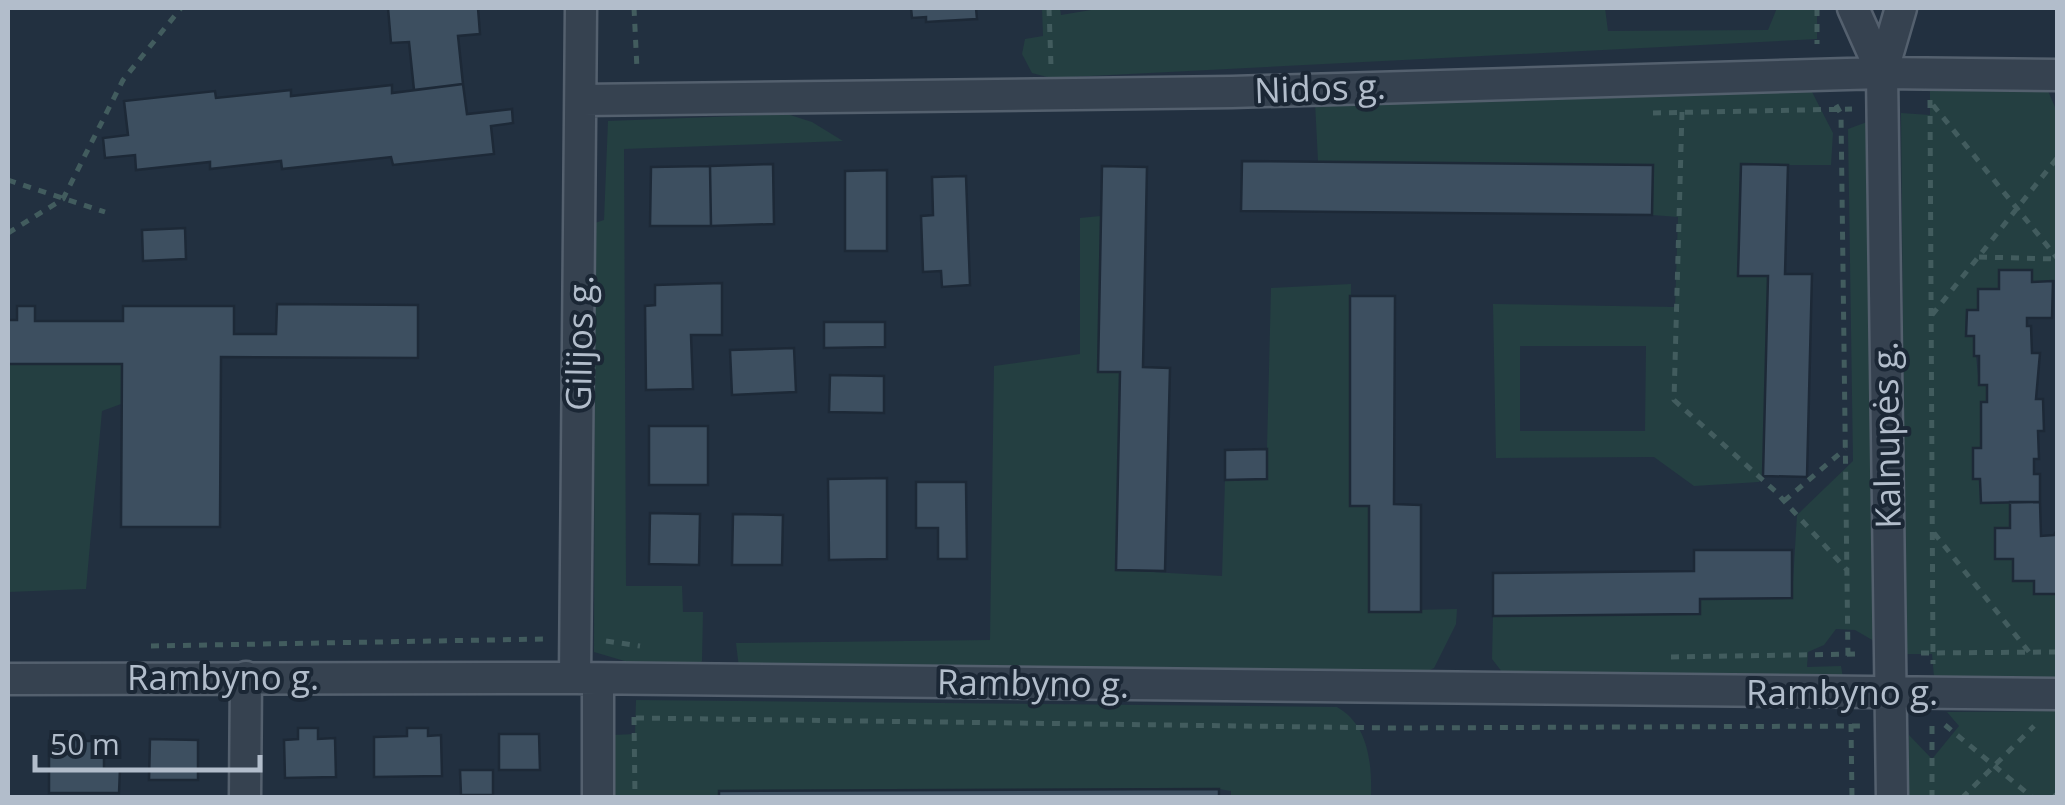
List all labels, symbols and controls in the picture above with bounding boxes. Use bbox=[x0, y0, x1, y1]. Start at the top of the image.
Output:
street label: Nidos g. bbox=[1253, 62, 1387, 113]
street label: Gilijos g. bbox=[554, 275, 603, 411]
street label: Kalnupės g. bbox=[1860, 341, 1911, 529]
street label: Rambyno g. bbox=[127, 653, 319, 700]
street label: Rambyno g. bbox=[937, 657, 1130, 708]
street label: Rambyno g. bbox=[1746, 668, 1938, 715]
scale bar bbox=[35, 710, 260, 772]
text: 50 m bbox=[50, 723, 120, 764]

